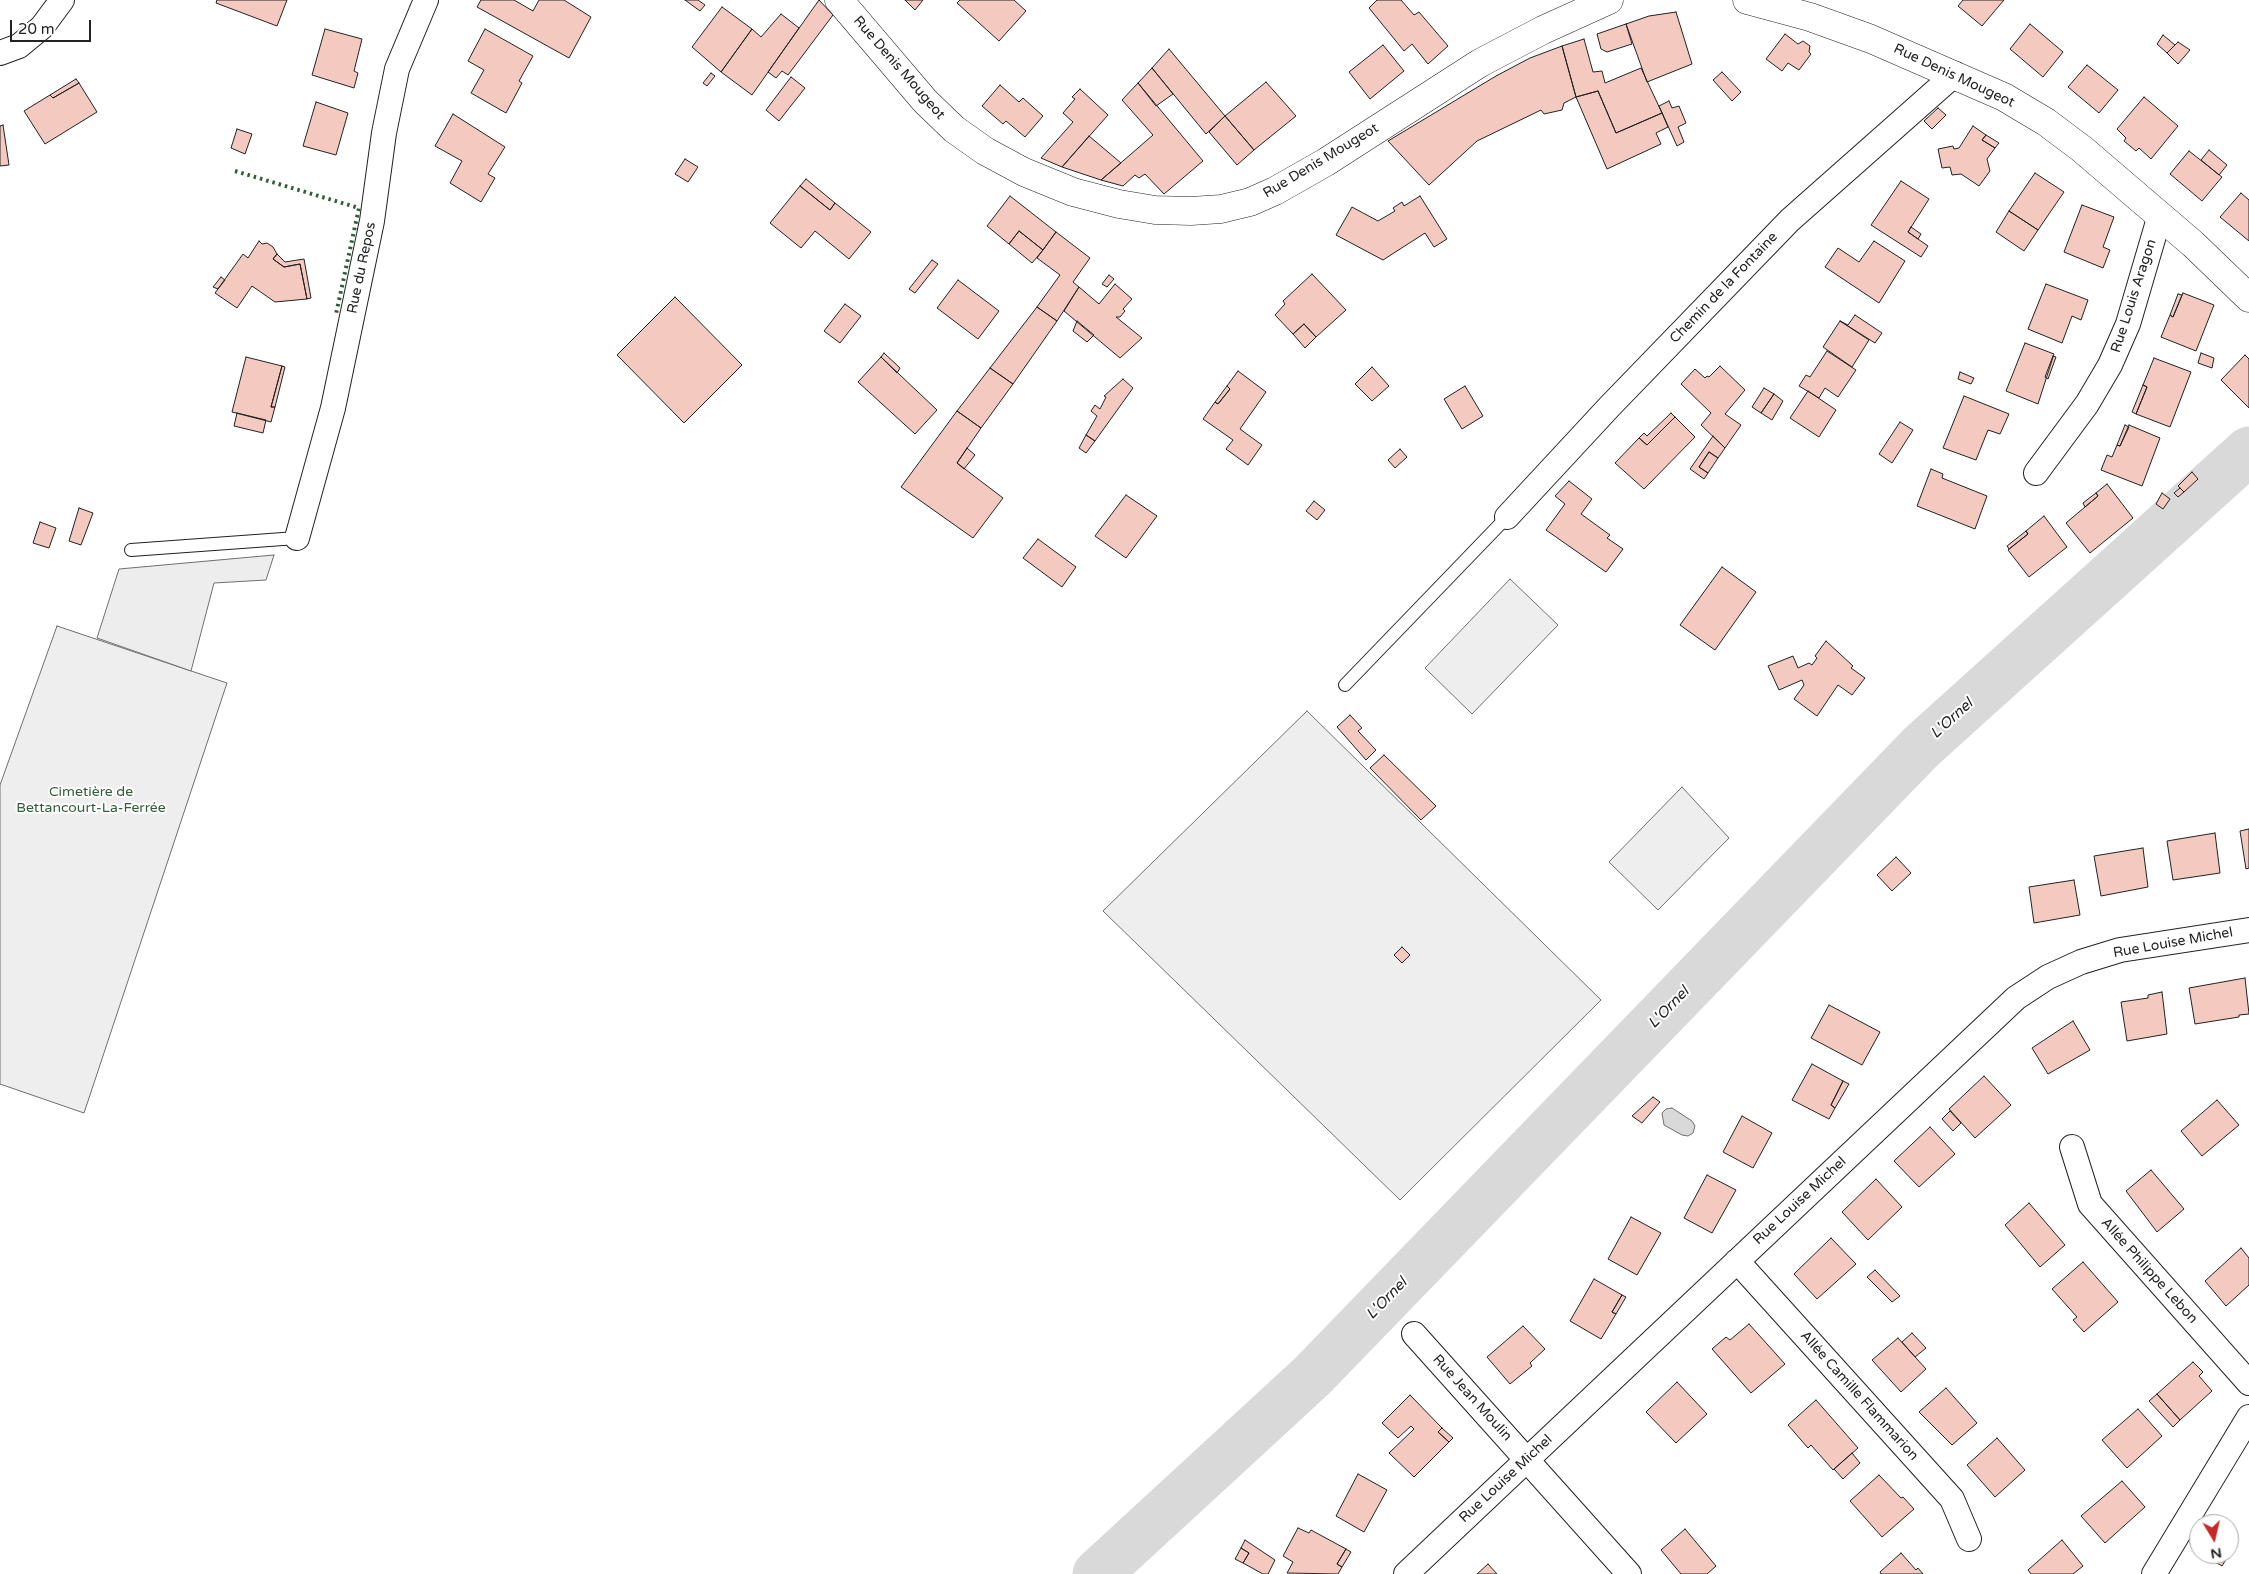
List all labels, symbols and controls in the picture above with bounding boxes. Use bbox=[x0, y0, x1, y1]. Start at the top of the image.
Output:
scale bar bbox=[12, 10, 94, 42]
street label: Rue Denis Mougeot bbox=[850, 13, 948, 123]
text: 20 m bbox=[18, 20, 55, 38]
street label: Rue Denis Mougeot bbox=[1891, 41, 2017, 111]
street label: Rue Denis Mougeot bbox=[1260, 120, 1382, 202]
street label: Rue du Repos bbox=[344, 221, 380, 315]
street label: Chemin de la Fontaine bbox=[1667, 229, 1781, 347]
street label: Rue Louis Aragon bbox=[2108, 237, 2160, 355]
water label: L'Ornel bbox=[1927, 695, 1977, 743]
park label: Cimetière de Bettancourt-La-Ferrée bbox=[16, 784, 166, 816]
street label: Rue Louise Michel bbox=[2112, 924, 2234, 962]
water label: L'Ornel bbox=[1645, 983, 1693, 1033]
street label: Rue Louise Michel bbox=[1750, 1154, 1850, 1248]
street label: Allée Philippe Lebon bbox=[2097, 1215, 2201, 1327]
water label: L'Ornel bbox=[1363, 1274, 1411, 1324]
street label: Allée Camille Flammarion bbox=[1796, 1328, 1922, 1464]
street label: Rue Jean Moulin bbox=[1429, 1351, 1515, 1445]
street label: Rue Louise Michel bbox=[1456, 1432, 1556, 1526]
north arrow bbox=[2189, 1514, 2239, 1564]
text: N bbox=[2209, 1544, 2223, 1563]

